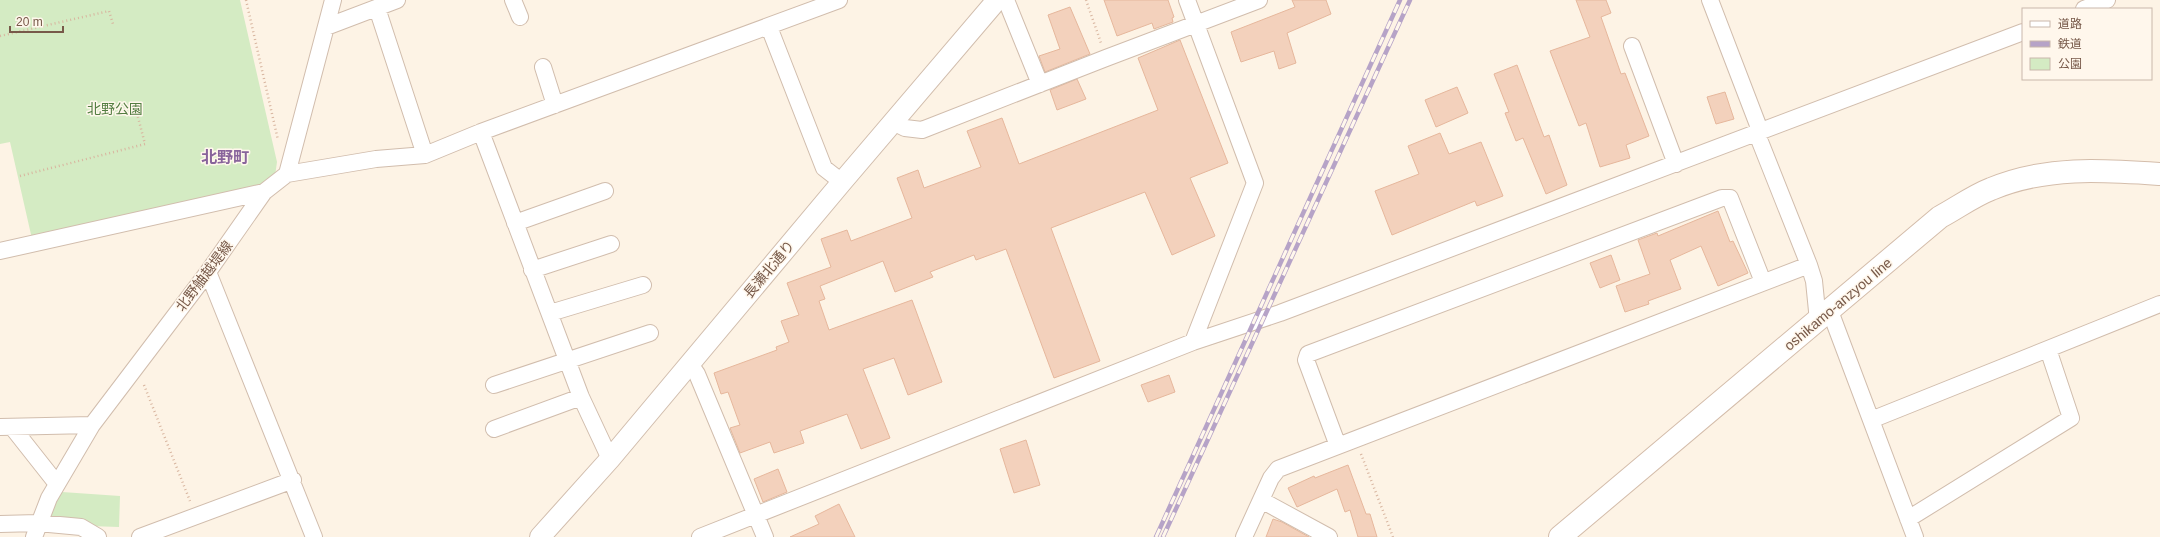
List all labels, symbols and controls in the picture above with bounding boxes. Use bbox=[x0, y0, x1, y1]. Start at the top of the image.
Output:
scale bar bbox=[10, 8, 63, 34]
legend bbox=[2022, 8, 2152, 80]
text: 20 m bbox=[16, 15, 43, 29]
text: 道路 bbox=[2058, 17, 2082, 31]
text: 鉄道 bbox=[2058, 37, 2082, 51]
text: 公園 bbox=[2058, 57, 2082, 71]
park label: 北野公園 bbox=[87, 101, 143, 117]
district label: 北野町 bbox=[201, 149, 249, 166]
street label: 長瀬北通り bbox=[740, 237, 798, 301]
street label: 北野舳越堤線 bbox=[172, 238, 236, 314]
street label: oshikamo-anzyou line bbox=[1781, 254, 1895, 354]

